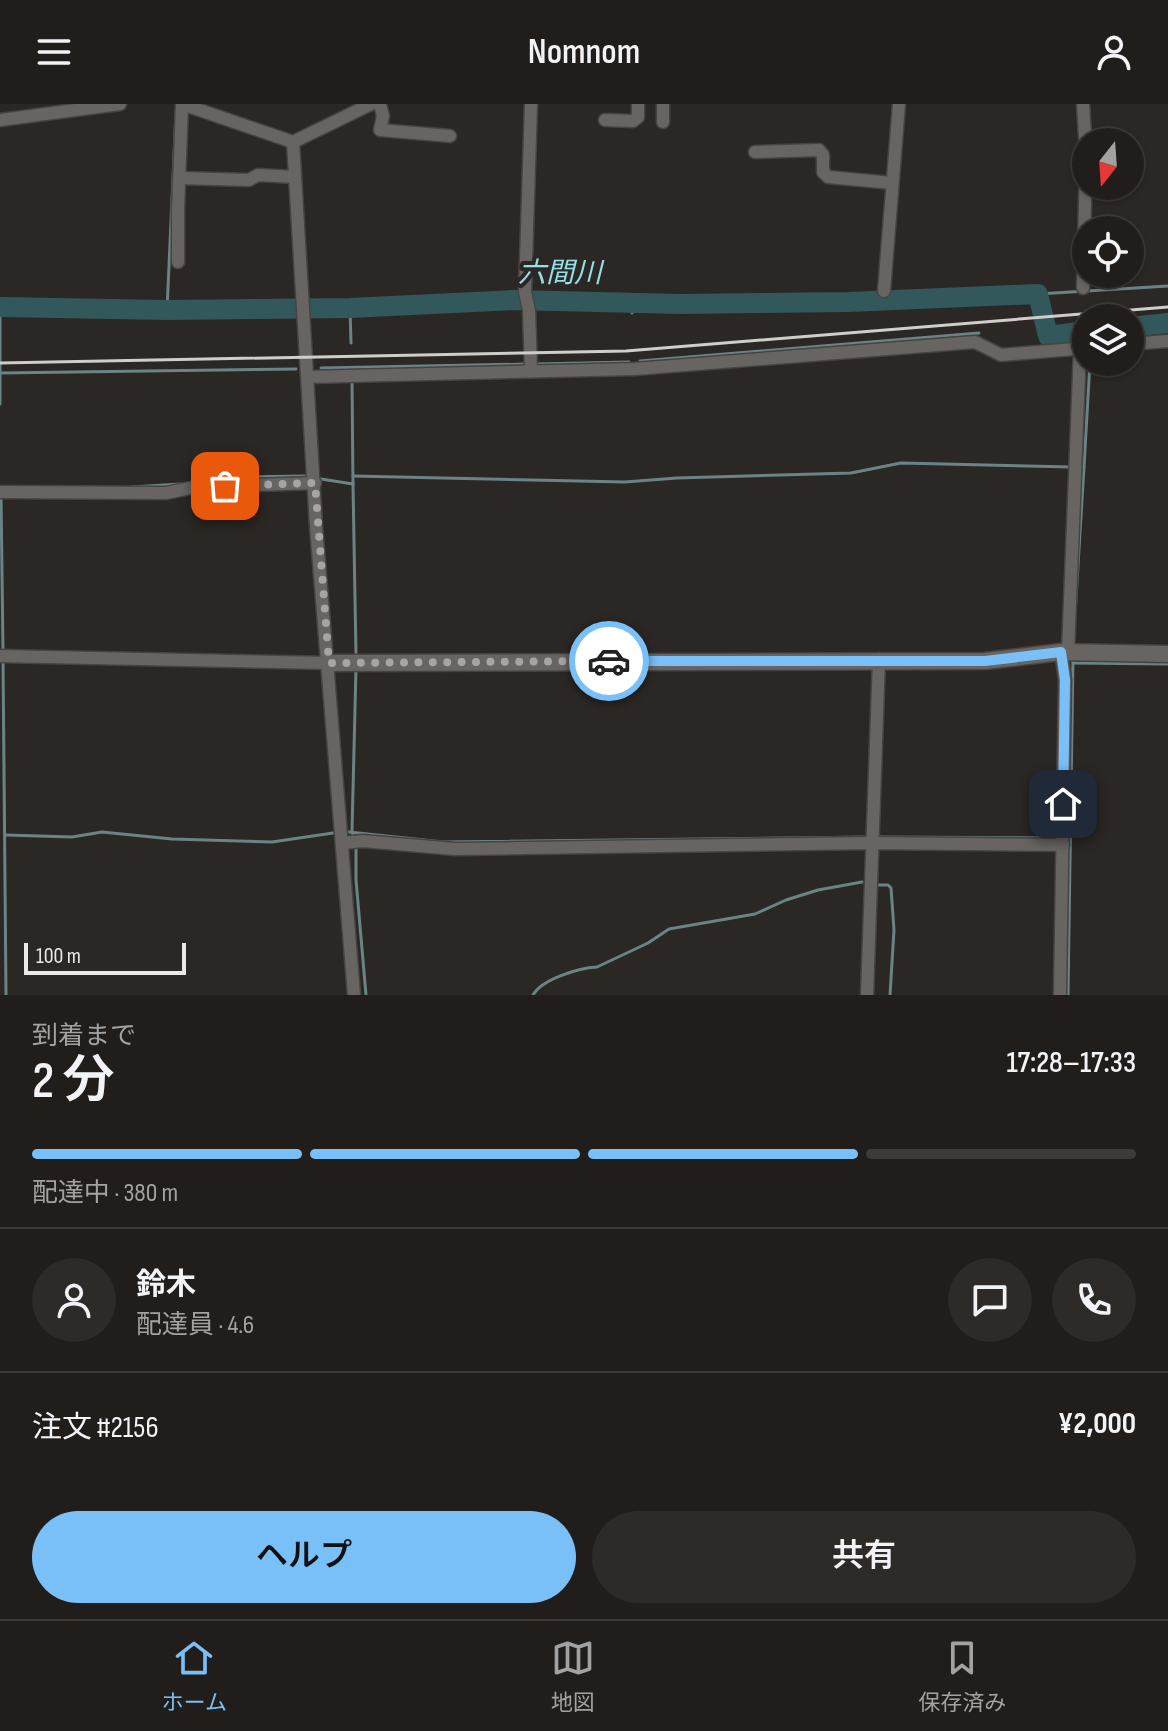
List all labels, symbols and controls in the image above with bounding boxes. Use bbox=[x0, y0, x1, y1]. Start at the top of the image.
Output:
icon: menu bbox=[32, 30, 76, 74]
icon: person bbox=[1092, 30, 1136, 74]
text: Nomnom bbox=[528, 31, 640, 74]
north arrow bbox=[1072, 128, 1144, 200]
map controls bbox=[1072, 128, 1144, 376]
button: locate bbox=[1072, 216, 1144, 288]
water label: 六間川 bbox=[518, 257, 605, 290]
button: layers bbox=[1072, 304, 1144, 376]
pin bbox=[191, 452, 259, 520]
icon: bag bbox=[203, 464, 247, 508]
courier bbox=[569, 621, 649, 701]
icon: car bbox=[587, 639, 631, 683]
pin bbox=[1029, 770, 1097, 838]
icon: home bbox=[1041, 782, 1085, 826]
scale bar bbox=[24, 939, 186, 975]
text: 100 m bbox=[36, 943, 81, 970]
text: 到着まで bbox=[32, 1021, 136, 1052]
text: 17:28–17:33 bbox=[1006, 1045, 1136, 1081]
text: 2 分 bbox=[32, 1050, 114, 1113]
text: 配達中 · 380 m bbox=[32, 1178, 178, 1209]
button: person bbox=[32, 1258, 116, 1342]
button: chat bbox=[948, 1258, 1032, 1342]
button: phone bbox=[1052, 1258, 1136, 1342]
text: 鈴木 bbox=[136, 1267, 196, 1303]
text: 配達員 · 4.6 bbox=[136, 1310, 254, 1341]
text: ¥2,000 bbox=[1058, 1406, 1136, 1442]
text: 注文 #2156 bbox=[32, 1410, 159, 1446]
button: ヘルプ bbox=[32, 1511, 576, 1603]
button: 共有 bbox=[592, 1511, 1136, 1603]
tab: ホーム bbox=[162, 1636, 227, 1717]
tab: 地図 bbox=[551, 1636, 595, 1717]
tab: 保存済み bbox=[918, 1636, 1006, 1717]

